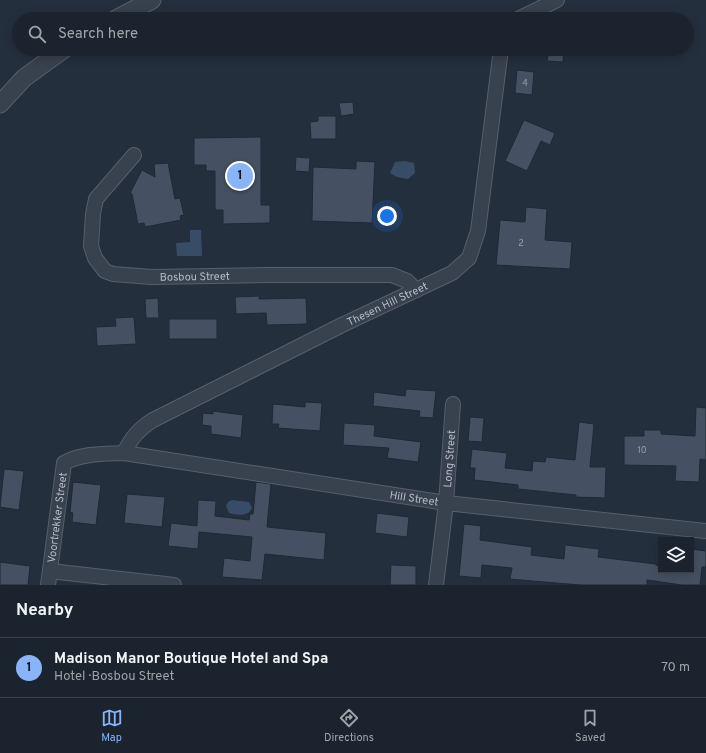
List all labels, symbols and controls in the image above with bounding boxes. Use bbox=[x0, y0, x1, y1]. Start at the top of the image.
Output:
search box bbox=[12, 12, 694, 56]
icon: search bbox=[26, 23, 48, 45]
text: Search here bbox=[58, 25, 138, 44]
house number: 4 bbox=[522, 78, 528, 89]
pin: 1 bbox=[227, 161, 253, 191]
your location bbox=[377, 206, 397, 226]
house number: 2 bbox=[518, 238, 524, 249]
street label: Bosbou Street bbox=[160, 270, 230, 285]
street label: Thesen Hill Street bbox=[345, 280, 430, 330]
street label: Long Street bbox=[441, 429, 459, 488]
house number: 10 bbox=[637, 445, 647, 456]
street label: Voortrekker Street bbox=[45, 472, 71, 564]
street label: Hill Street bbox=[389, 488, 439, 510]
map controls bbox=[658, 537, 694, 573]
button: layers bbox=[658, 537, 694, 573]
text: Nearby bbox=[16, 600, 73, 622]
text: Madison Manor Boutique Hotel and Spa bbox=[54, 650, 328, 669]
text: 1 bbox=[26, 660, 32, 676]
text: 70 m bbox=[661, 660, 690, 676]
text: Hotel · Bosbou Street bbox=[54, 669, 174, 685]
tab: Map bbox=[101, 707, 123, 745]
tab: Directions bbox=[324, 707, 374, 745]
tab: Saved bbox=[575, 707, 605, 745]

